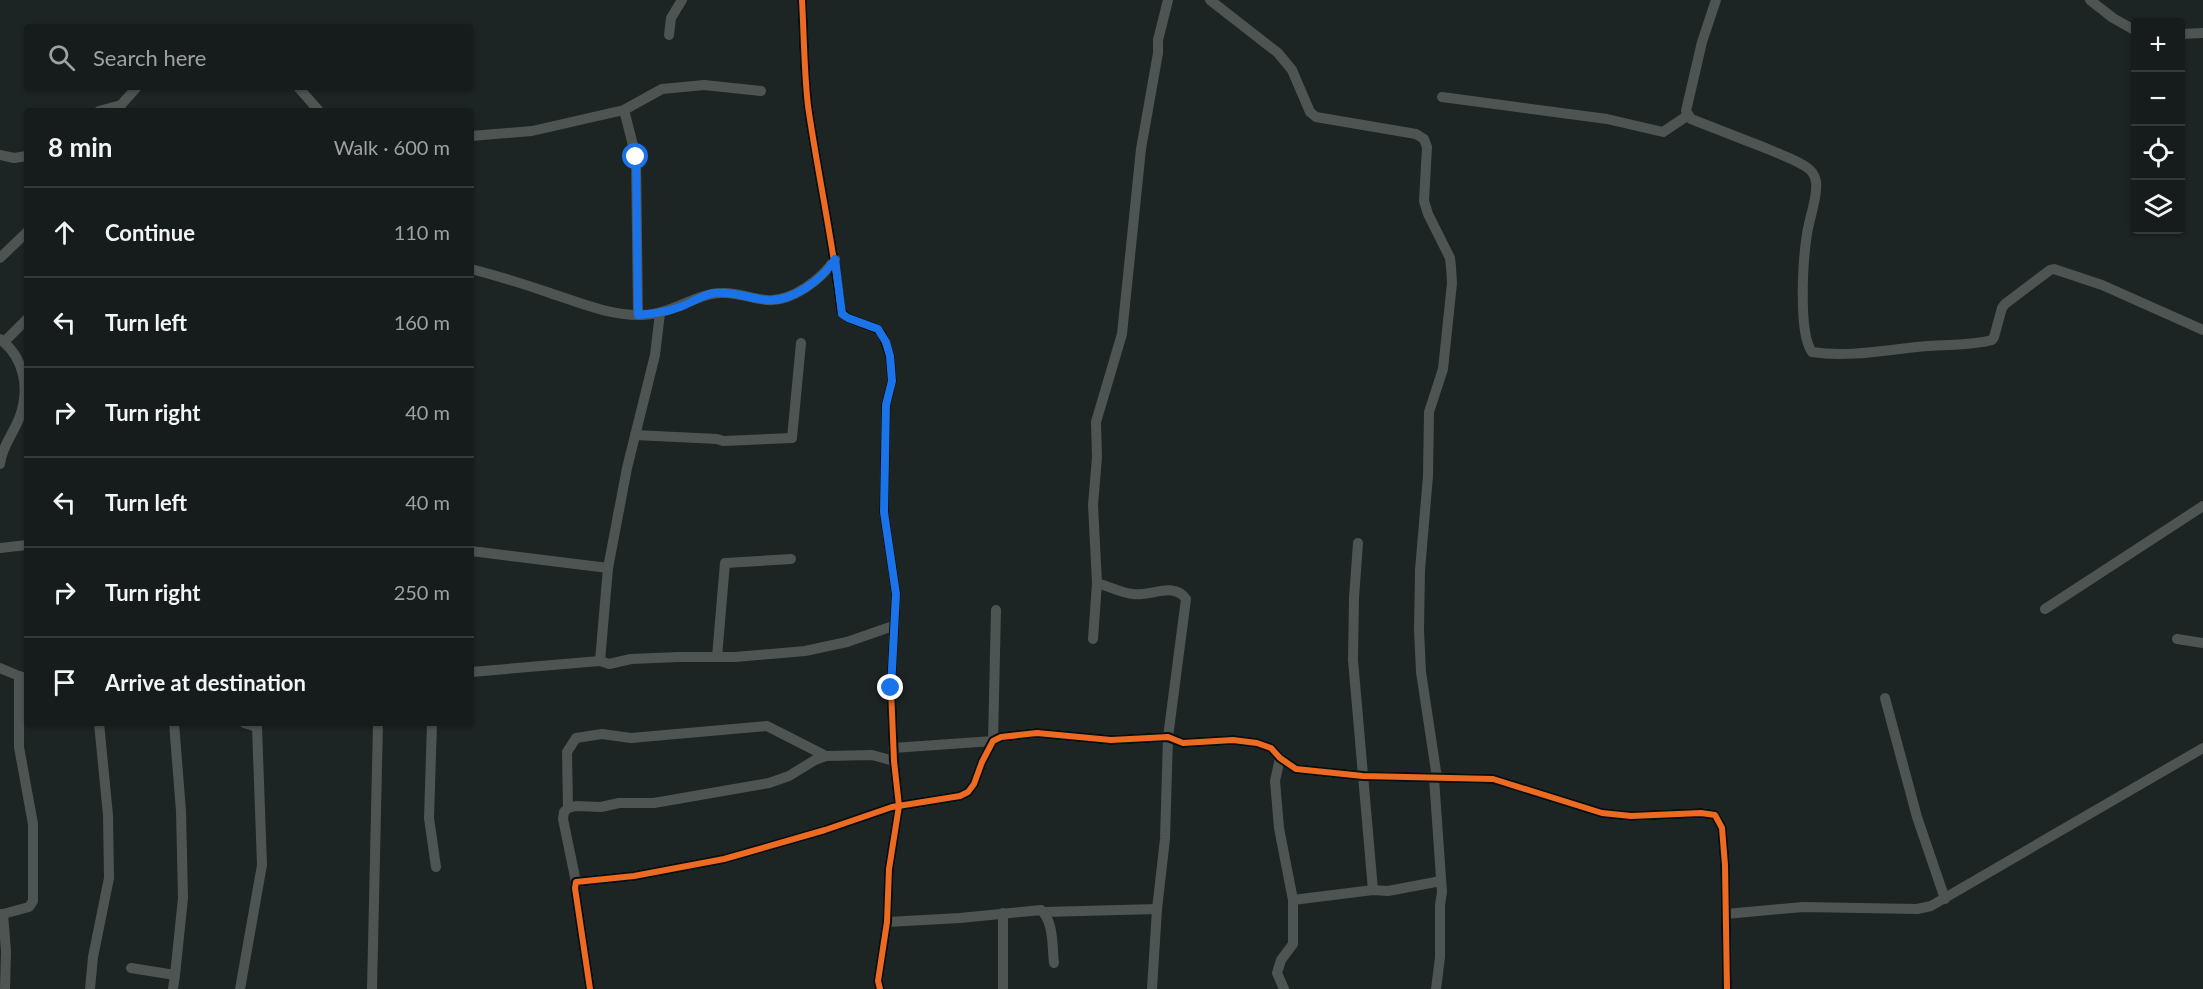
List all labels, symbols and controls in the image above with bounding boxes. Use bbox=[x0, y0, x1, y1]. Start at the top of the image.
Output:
map controls bbox=[2131, 18, 2185, 234]
button: + bbox=[2131, 18, 2185, 72]
search box bbox=[24, 24, 474, 90]
icon: search bbox=[45, 41, 78, 74]
text: Search here bbox=[93, 44, 206, 71]
button: − bbox=[2131, 72, 2185, 126]
button: locate bbox=[2131, 126, 2185, 180]
text: 8 min bbox=[48, 131, 112, 163]
text: Walk · 600 m bbox=[334, 135, 450, 159]
route start bbox=[622, 143, 648, 169]
button: layers bbox=[2131, 180, 2185, 234]
icon: ahead bbox=[48, 216, 81, 249]
text: Continue bbox=[105, 219, 195, 246]
text: 110 m bbox=[394, 220, 450, 244]
icon: left bbox=[48, 306, 81, 339]
text: Turn left bbox=[105, 309, 187, 336]
text: 160 m bbox=[394, 310, 450, 334]
icon: right bbox=[48, 396, 81, 429]
text: Turn right bbox=[105, 399, 200, 426]
text: 40 m bbox=[405, 400, 450, 424]
icon: left bbox=[48, 486, 81, 519]
text: Turn left bbox=[105, 489, 187, 516]
text: 40 m bbox=[405, 490, 450, 514]
icon: right bbox=[48, 576, 81, 609]
text: Turn right bbox=[105, 579, 200, 606]
text: 250 m bbox=[394, 580, 450, 604]
icon: arrive bbox=[48, 666, 81, 699]
text: Arrive at destination bbox=[105, 669, 306, 696]
route end bbox=[877, 674, 903, 700]

